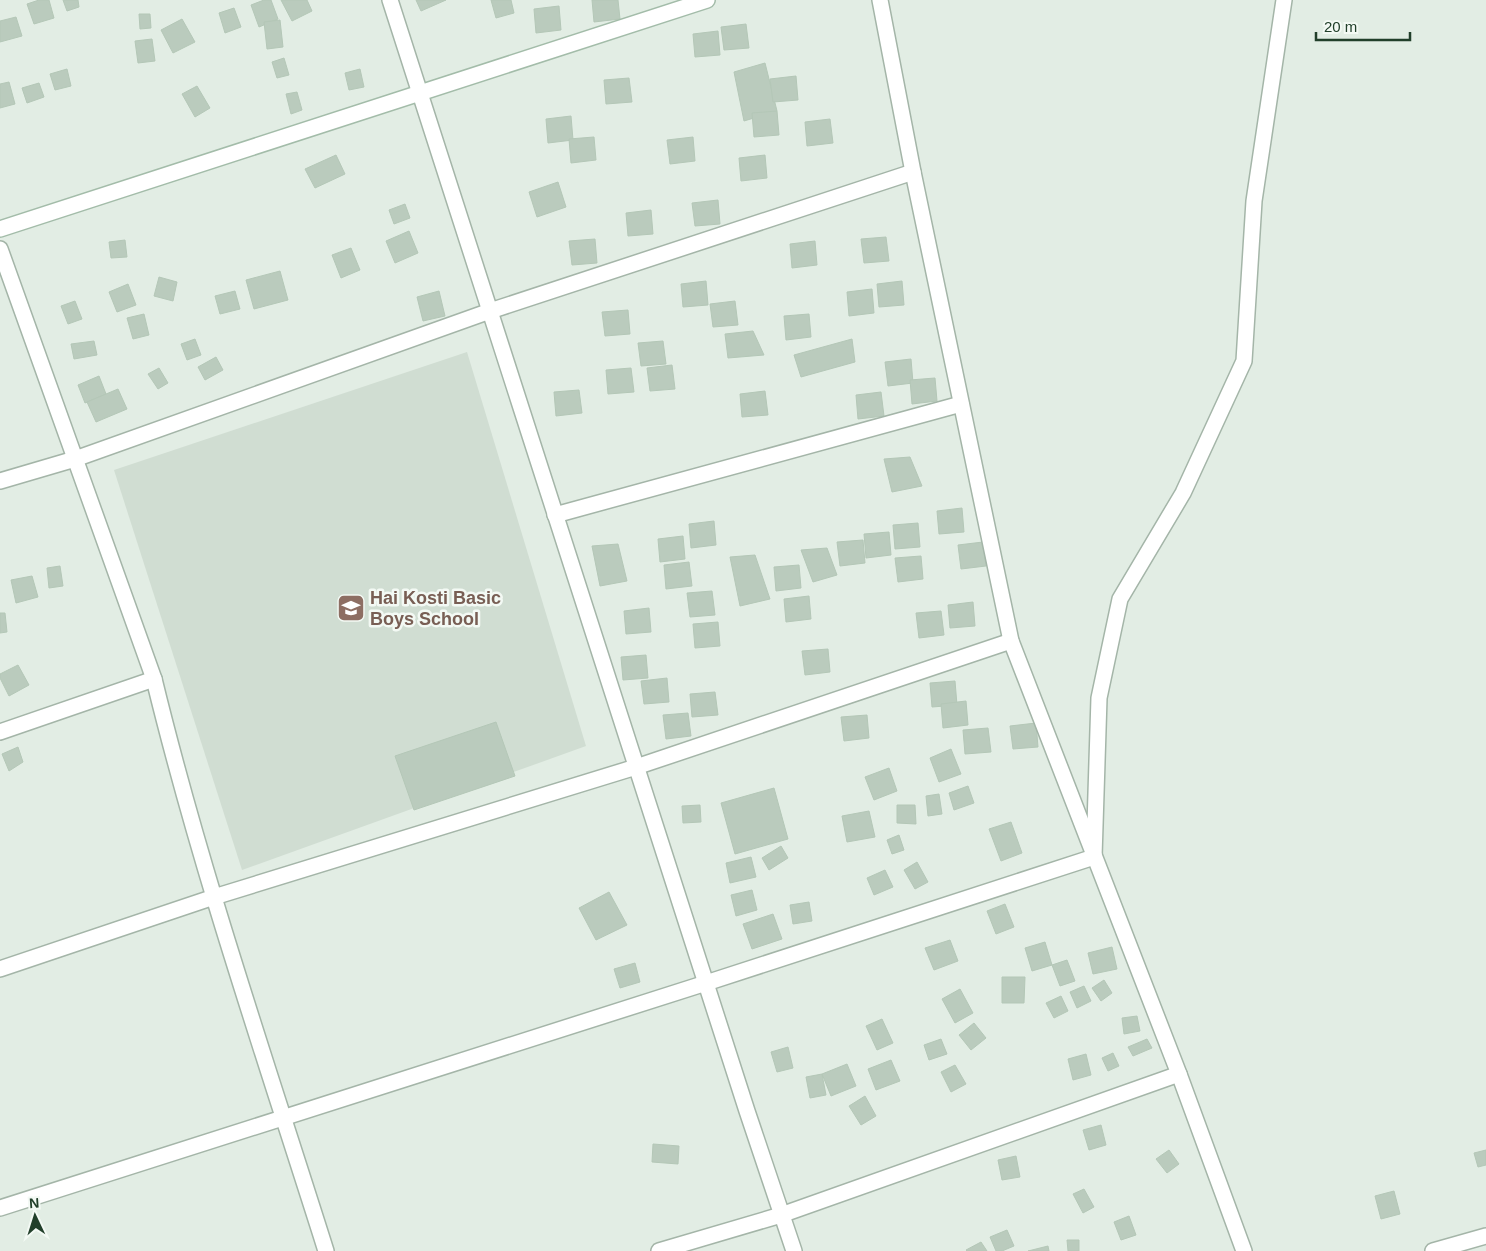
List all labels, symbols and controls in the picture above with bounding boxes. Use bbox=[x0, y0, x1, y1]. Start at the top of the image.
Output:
scale bar bbox=[1316, 10, 1410, 42]
text: 20 m bbox=[1324, 18, 1357, 35]
place label: Hai Kosti Basic Boys School bbox=[370, 588, 501, 629]
school or university icon: Hai Kosti Basic Boys School bbox=[336, 593, 366, 623]
north arrow bbox=[10, 1191, 60, 1241]
text: N bbox=[28, 1195, 40, 1211]

